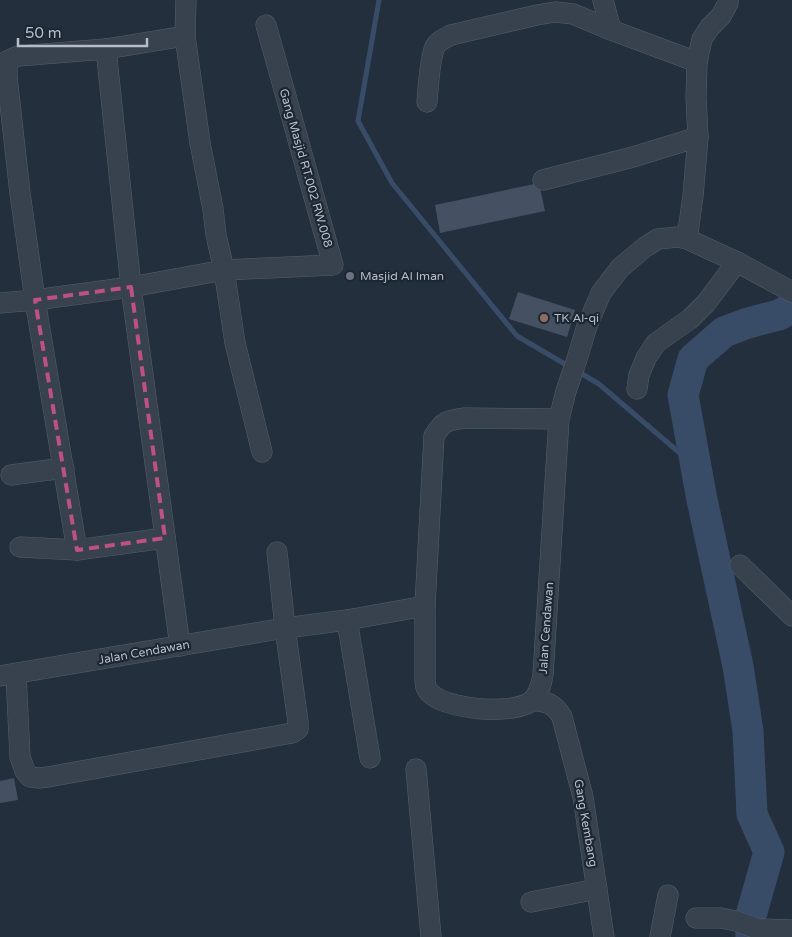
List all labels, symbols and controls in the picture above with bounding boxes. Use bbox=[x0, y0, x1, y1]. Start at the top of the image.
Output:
scale bar bbox=[18, 15, 146, 47]
text: 50 m bbox=[25, 24, 62, 42]
street label: Gang Masjid RT.002 RW.008 bbox=[277, 87, 335, 249]
place label: Masjid Al Iman bbox=[360, 269, 444, 283]
marker: Masjid Al Iman bbox=[344, 270, 356, 282]
place label: TK Al-qi bbox=[554, 311, 599, 325]
marker: TK Al-qi bbox=[538, 312, 550, 324]
street label: Jalan Cendawan bbox=[536, 581, 556, 675]
street label: Jalan Cendawan bbox=[97, 637, 191, 667]
street label: Gang Kembang bbox=[571, 778, 601, 868]

